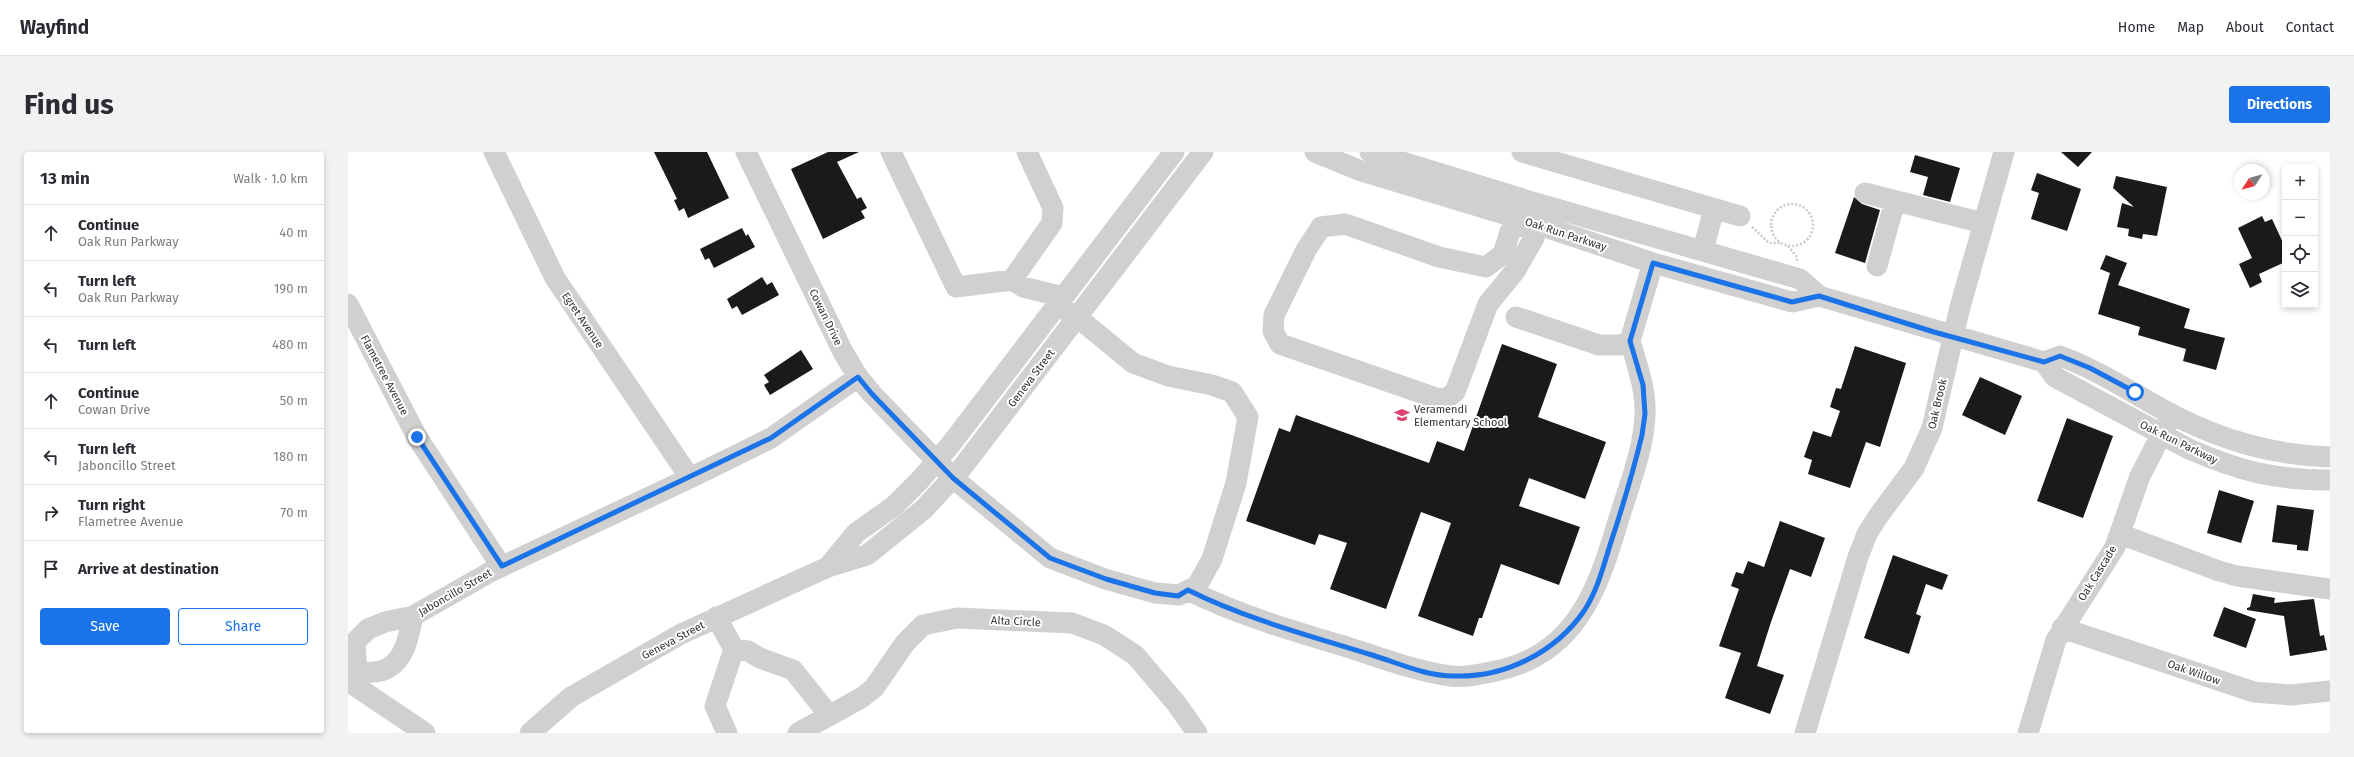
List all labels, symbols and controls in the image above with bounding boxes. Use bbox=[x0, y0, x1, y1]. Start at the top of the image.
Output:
text: Wayfind bbox=[20, 16, 89, 39]
text: Home bbox=[2118, 19, 2155, 36]
text: Map bbox=[2177, 19, 2204, 36]
text: About bbox=[2226, 19, 2264, 36]
text: Contact bbox=[2286, 19, 2334, 36]
button: Directions bbox=[2229, 86, 2330, 123]
text: Find us bbox=[24, 88, 114, 121]
north arrow bbox=[2234, 164, 2270, 200]
map controls bbox=[2282, 164, 2318, 308]
button: + bbox=[2282, 164, 2318, 200]
text: 13 min bbox=[40, 168, 90, 189]
text: Walk · 1.0 km bbox=[233, 171, 308, 186]
button: − bbox=[2282, 200, 2318, 236]
street label: Oak Run Parkway bbox=[1523, 215, 1609, 254]
text: Continue bbox=[78, 216, 139, 234]
icon: ahead bbox=[40, 222, 62, 244]
text: 40 m bbox=[279, 225, 308, 240]
text: Oak Run Parkway bbox=[78, 234, 179, 249]
button: locate bbox=[2282, 236, 2318, 272]
text: Turn left bbox=[78, 272, 136, 290]
button: layers bbox=[2282, 272, 2318, 308]
icon: left bbox=[40, 278, 62, 300]
text: 190 m bbox=[274, 281, 308, 296]
street label: Cowan Drive bbox=[806, 287, 845, 348]
text: Oak Run Parkway bbox=[78, 290, 179, 305]
street label: Egret Avenue bbox=[559, 290, 606, 351]
street label: Flametree Avenue bbox=[358, 333, 411, 418]
icon: left bbox=[40, 334, 62, 356]
text: Turn left bbox=[78, 336, 136, 354]
text: 480 m bbox=[272, 337, 308, 352]
street label: Geneva Street bbox=[1005, 347, 1057, 410]
street label: Oak Brook bbox=[1925, 377, 1950, 430]
route start bbox=[2126, 383, 2144, 401]
text: Continue bbox=[78, 384, 139, 402]
icon: ahead bbox=[40, 390, 62, 412]
text: 50 m bbox=[280, 393, 308, 408]
text: Cowan Drive bbox=[78, 402, 150, 417]
place label: Veramendi Elementary School bbox=[1414, 403, 1507, 429]
school or university icon: Veramendi Elementary School bbox=[1393, 406, 1411, 424]
street label: Oak Run Parkway bbox=[2138, 418, 2220, 467]
route end bbox=[408, 428, 426, 446]
text: Turn left bbox=[78, 440, 136, 458]
icon: left bbox=[40, 446, 62, 468]
text: 180 m bbox=[273, 449, 308, 464]
text: Jaboncillo Street bbox=[78, 458, 176, 473]
text: Turn right bbox=[78, 496, 145, 514]
icon: right bbox=[40, 502, 62, 524]
text: 70 m bbox=[281, 505, 308, 520]
text: Flametree Avenue bbox=[78, 514, 183, 529]
street label: Oak Cascade bbox=[2075, 543, 2120, 603]
icon: arrive bbox=[40, 558, 62, 580]
text: Arrive at destination bbox=[78, 560, 219, 578]
street label: Jaboncillo Street bbox=[416, 566, 494, 619]
button: Save bbox=[40, 608, 170, 645]
button: Share bbox=[178, 608, 308, 645]
street label: Alta Circle bbox=[991, 614, 1041, 629]
street label: Geneva Street bbox=[640, 618, 707, 662]
street label: Oak Willow bbox=[2166, 657, 2222, 688]

